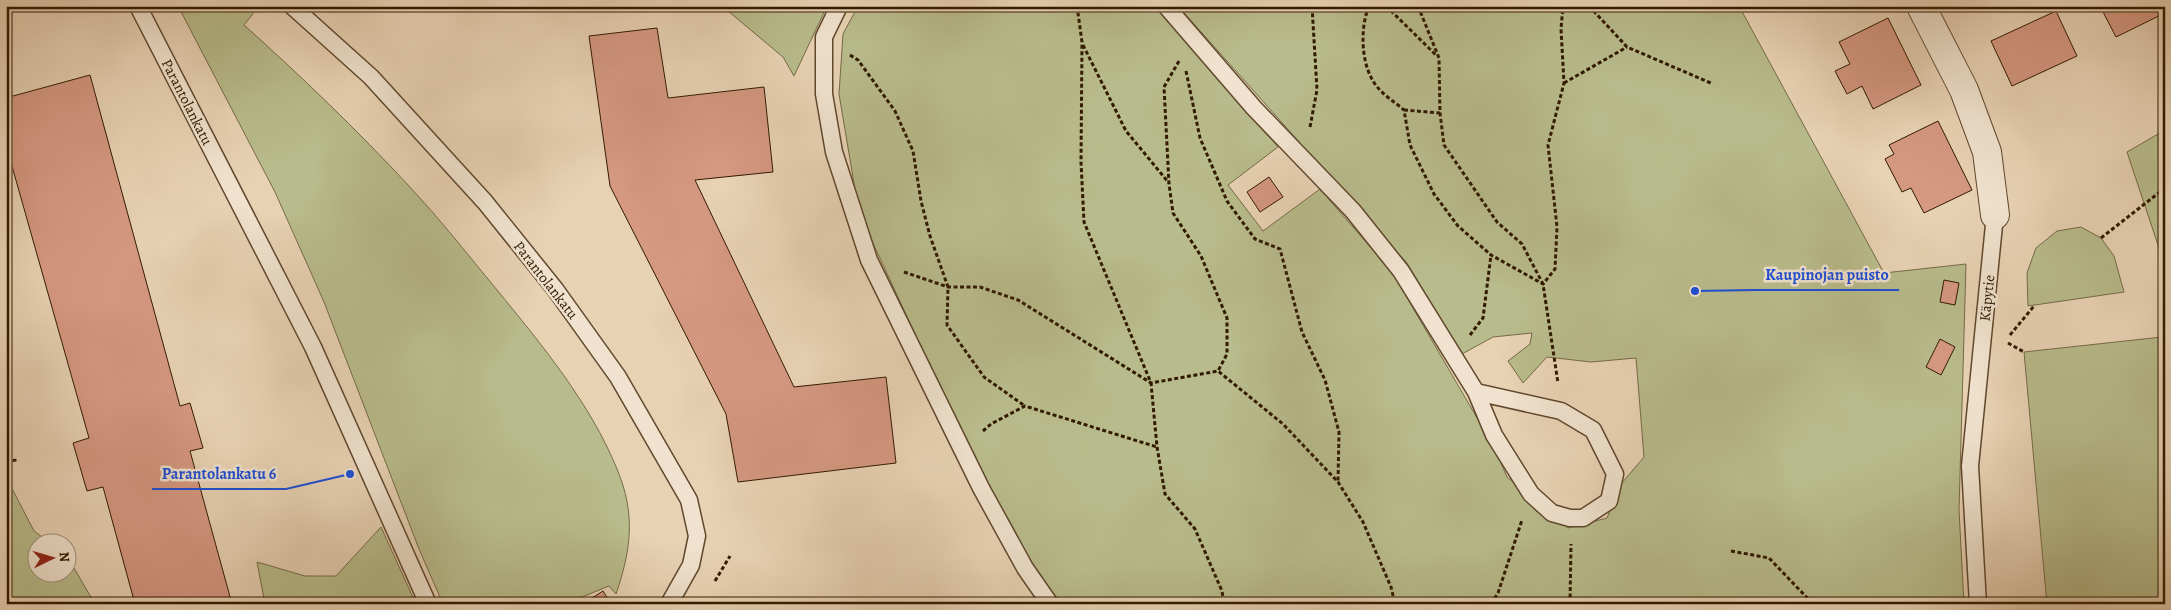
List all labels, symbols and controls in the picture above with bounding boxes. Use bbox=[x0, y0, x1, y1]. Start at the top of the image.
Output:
street label: Parantolankatu bbox=[157, 55, 218, 149]
street label: Parantolankatu bbox=[509, 237, 583, 324]
callout: Kaupinojan puisto bbox=[1755, 259, 1899, 290]
text: Kaupinojan puisto bbox=[1765, 264, 1889, 286]
street label: Käpytie bbox=[1975, 274, 1999, 322]
callout: Parantolankatu 6 bbox=[152, 458, 286, 489]
text: Parantolankatu 6 bbox=[162, 463, 277, 485]
north arrow bbox=[28, 532, 78, 582]
text: N bbox=[55, 551, 74, 563]

